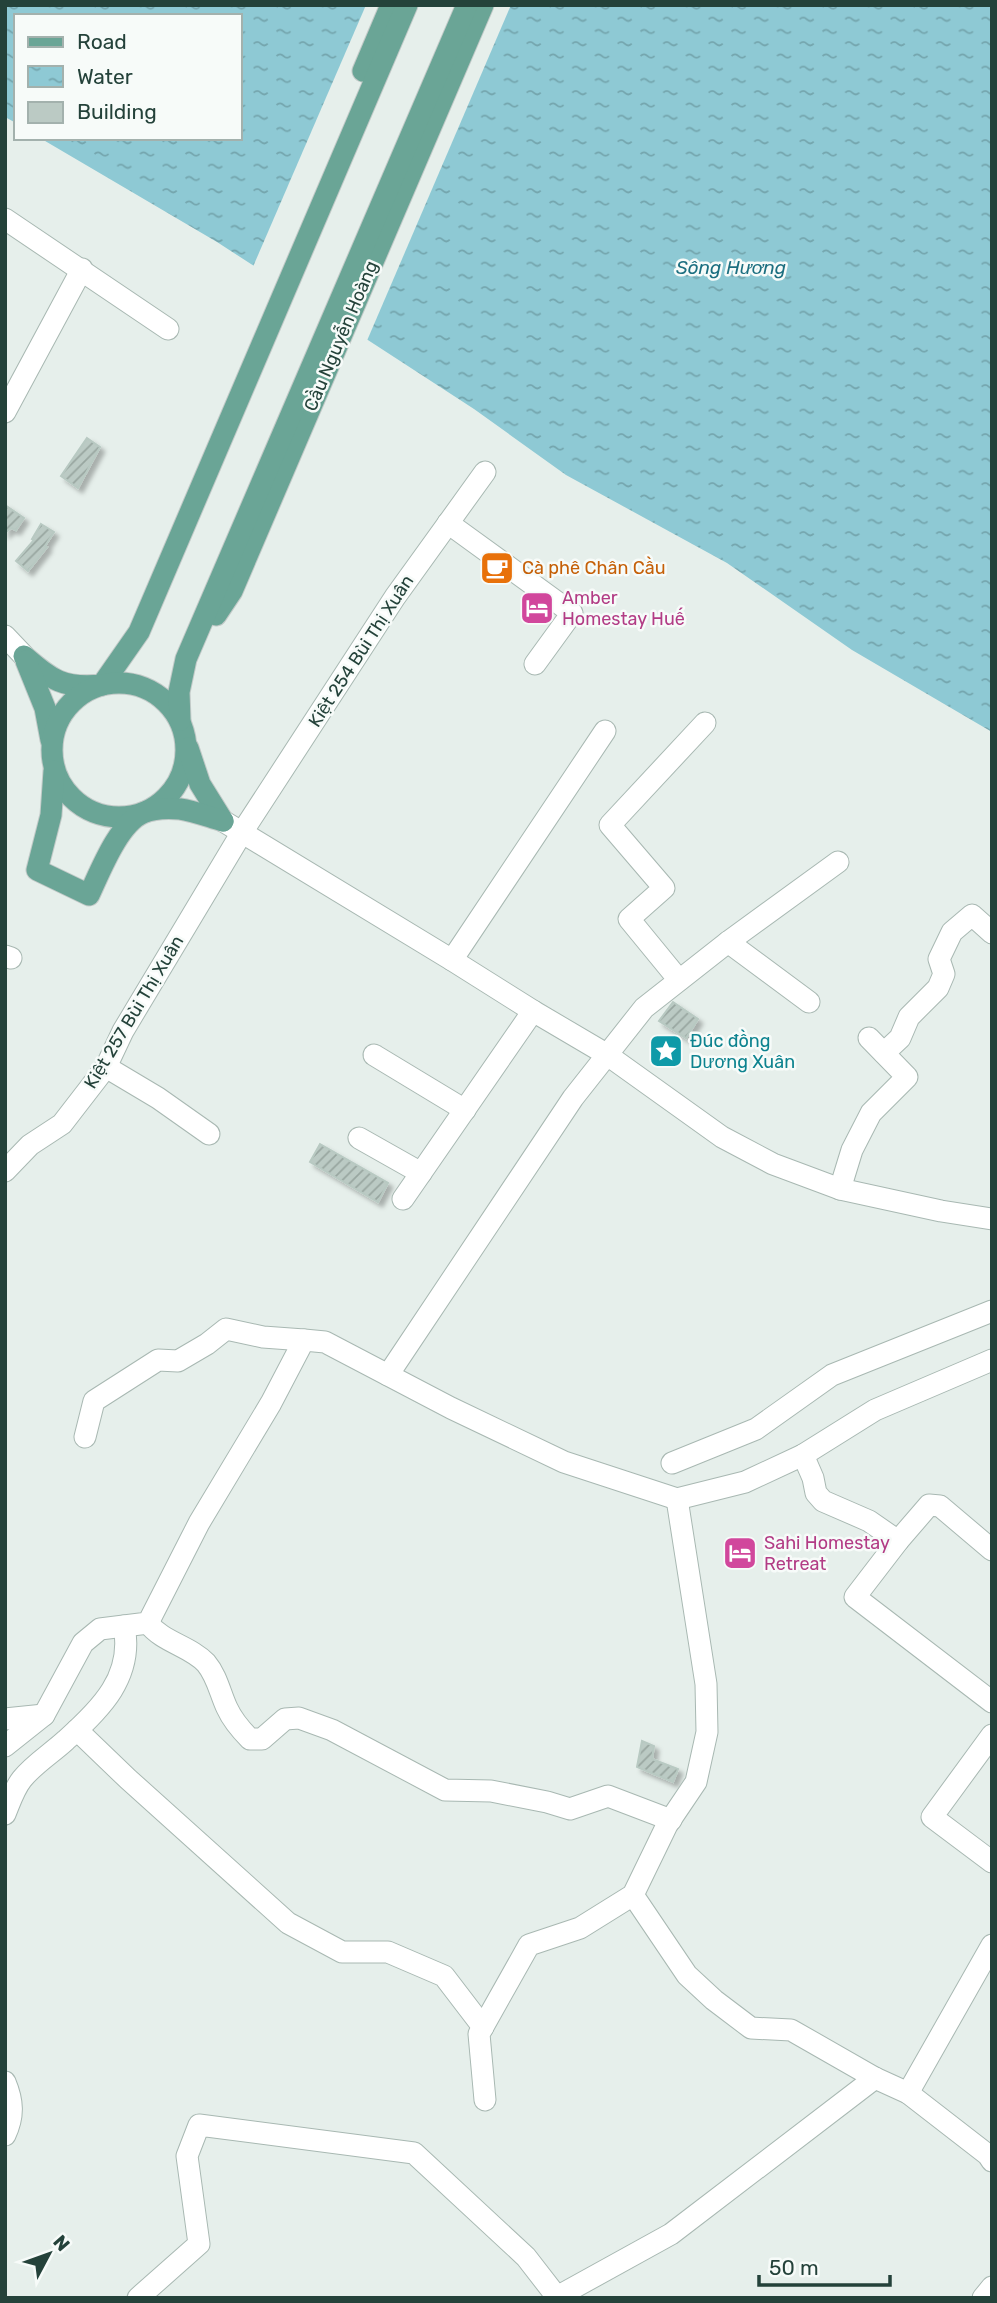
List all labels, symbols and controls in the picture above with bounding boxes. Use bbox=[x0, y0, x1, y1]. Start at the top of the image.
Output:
legend bbox=[14, 14, 242, 140]
text: Road bbox=[77, 29, 127, 54]
text: Water bbox=[77, 64, 133, 89]
text: Building bbox=[77, 99, 157, 124]
water label: Sông Hương bbox=[676, 256, 786, 279]
street label: Cầu Nguyễn Hoàng bbox=[299, 257, 383, 414]
cafe icon: Cà phê Chân Cầu bbox=[478, 549, 516, 587]
place label: Cà phê Chân Cầu bbox=[522, 556, 665, 579]
street label: Kiệt 254 Bùi Thị Xuân bbox=[304, 571, 418, 731]
place label: Amber Homestay Huế bbox=[562, 587, 685, 630]
hotel icon: Amber Homestay Huế bbox=[518, 589, 556, 627]
street label: Kiệt 257 Bùi Thị Xuân bbox=[80, 931, 188, 1093]
place label: Đúc đồng Dương Xuân bbox=[690, 1029, 795, 1073]
place icon: Đúc đồng Dương Xuân bbox=[647, 1032, 685, 1070]
place label: Sahi Homestay Retreat bbox=[764, 1532, 890, 1575]
hotel icon: Sahi Homestay Retreat bbox=[721, 1534, 759, 1572]
north arrow bbox=[14, 2219, 84, 2289]
text: N bbox=[48, 2230, 75, 2256]
scale bar bbox=[759, 2244, 890, 2288]
text: 50 m bbox=[769, 2255, 819, 2280]

